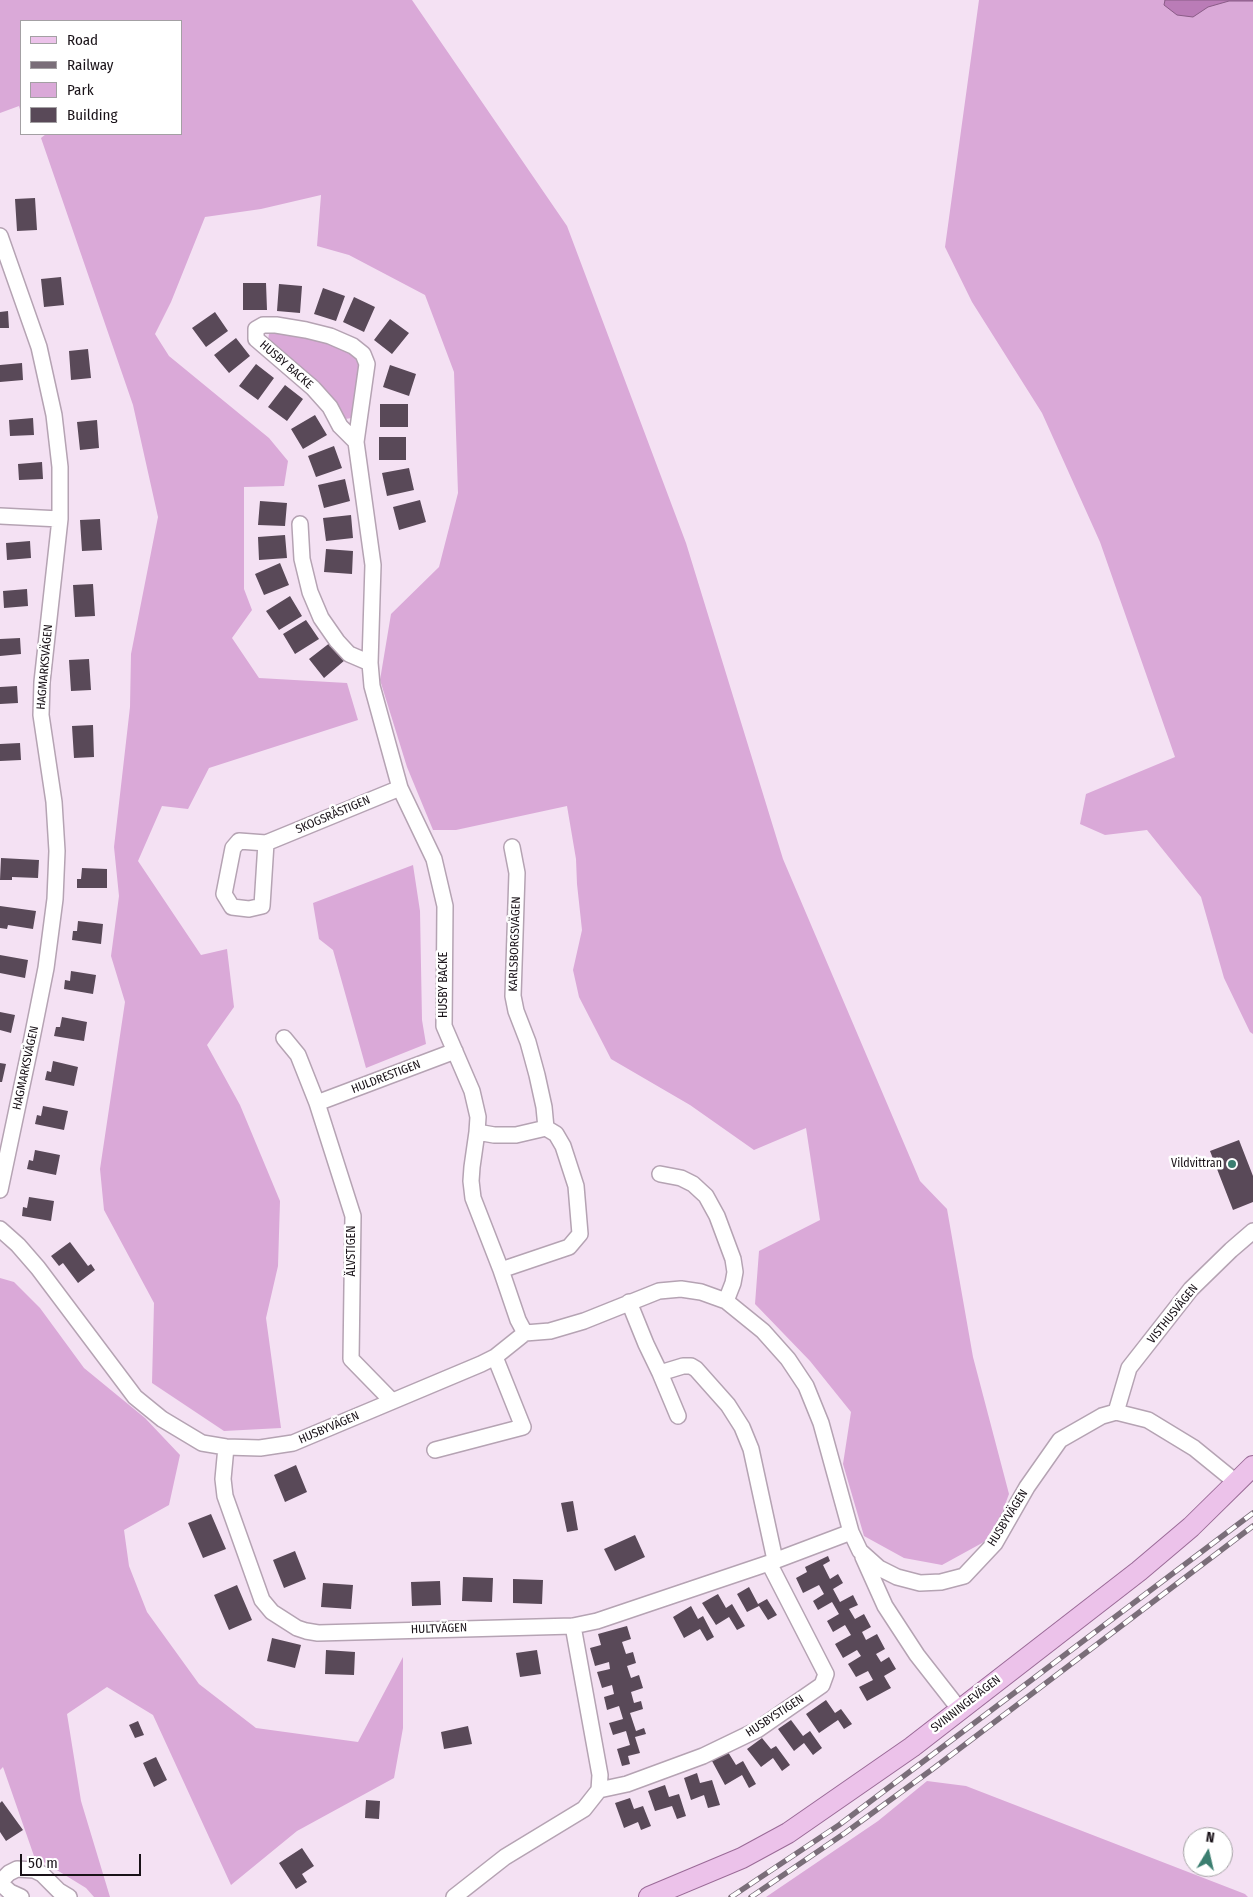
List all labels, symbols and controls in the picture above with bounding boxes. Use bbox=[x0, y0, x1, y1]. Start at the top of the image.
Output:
legend bbox=[20, 20, 182, 135]
text: Road bbox=[67, 31, 98, 49]
text: Railway bbox=[67, 56, 114, 74]
text: Park bbox=[67, 81, 94, 99]
text: Building bbox=[67, 106, 118, 124]
street label: HUSBY BACKE bbox=[256, 338, 316, 392]
street label: HAGMARKSVÄGEN bbox=[34, 624, 56, 710]
street label: SKOGSRÅSTIGEN bbox=[294, 793, 372, 837]
street label: KARLSBORGSVÄGEN bbox=[506, 896, 524, 992]
street label: HUSBY BACKE bbox=[437, 952, 451, 1018]
street label: HAGMARKSVÄGEN bbox=[10, 1025, 42, 1111]
street label: HULDRESTIGEN bbox=[349, 1057, 423, 1097]
place label: Vildvittran bbox=[1171, 1157, 1222, 1171]
marker: Vildvittran bbox=[1226, 1158, 1238, 1170]
street label: ÄLVSTIGEN bbox=[345, 1226, 359, 1276]
street label: VISTHUSVÄGEN bbox=[1145, 1281, 1201, 1347]
street label: HUSBYVÄGEN bbox=[297, 1409, 361, 1447]
street label: HUSBYVÄGEN bbox=[985, 1487, 1031, 1549]
street label: HULTVÄGEN bbox=[411, 1621, 467, 1637]
street label: SVINNINGEVÄGEN bbox=[928, 1672, 1004, 1736]
street label: HUSBYSTIGEN bbox=[743, 1692, 807, 1740]
north arrow bbox=[1183, 1827, 1233, 1877]
text: N bbox=[1205, 1829, 1216, 1847]
scale bar bbox=[22, 1844, 144, 1876]
text: 50 m bbox=[28, 1854, 58, 1872]

